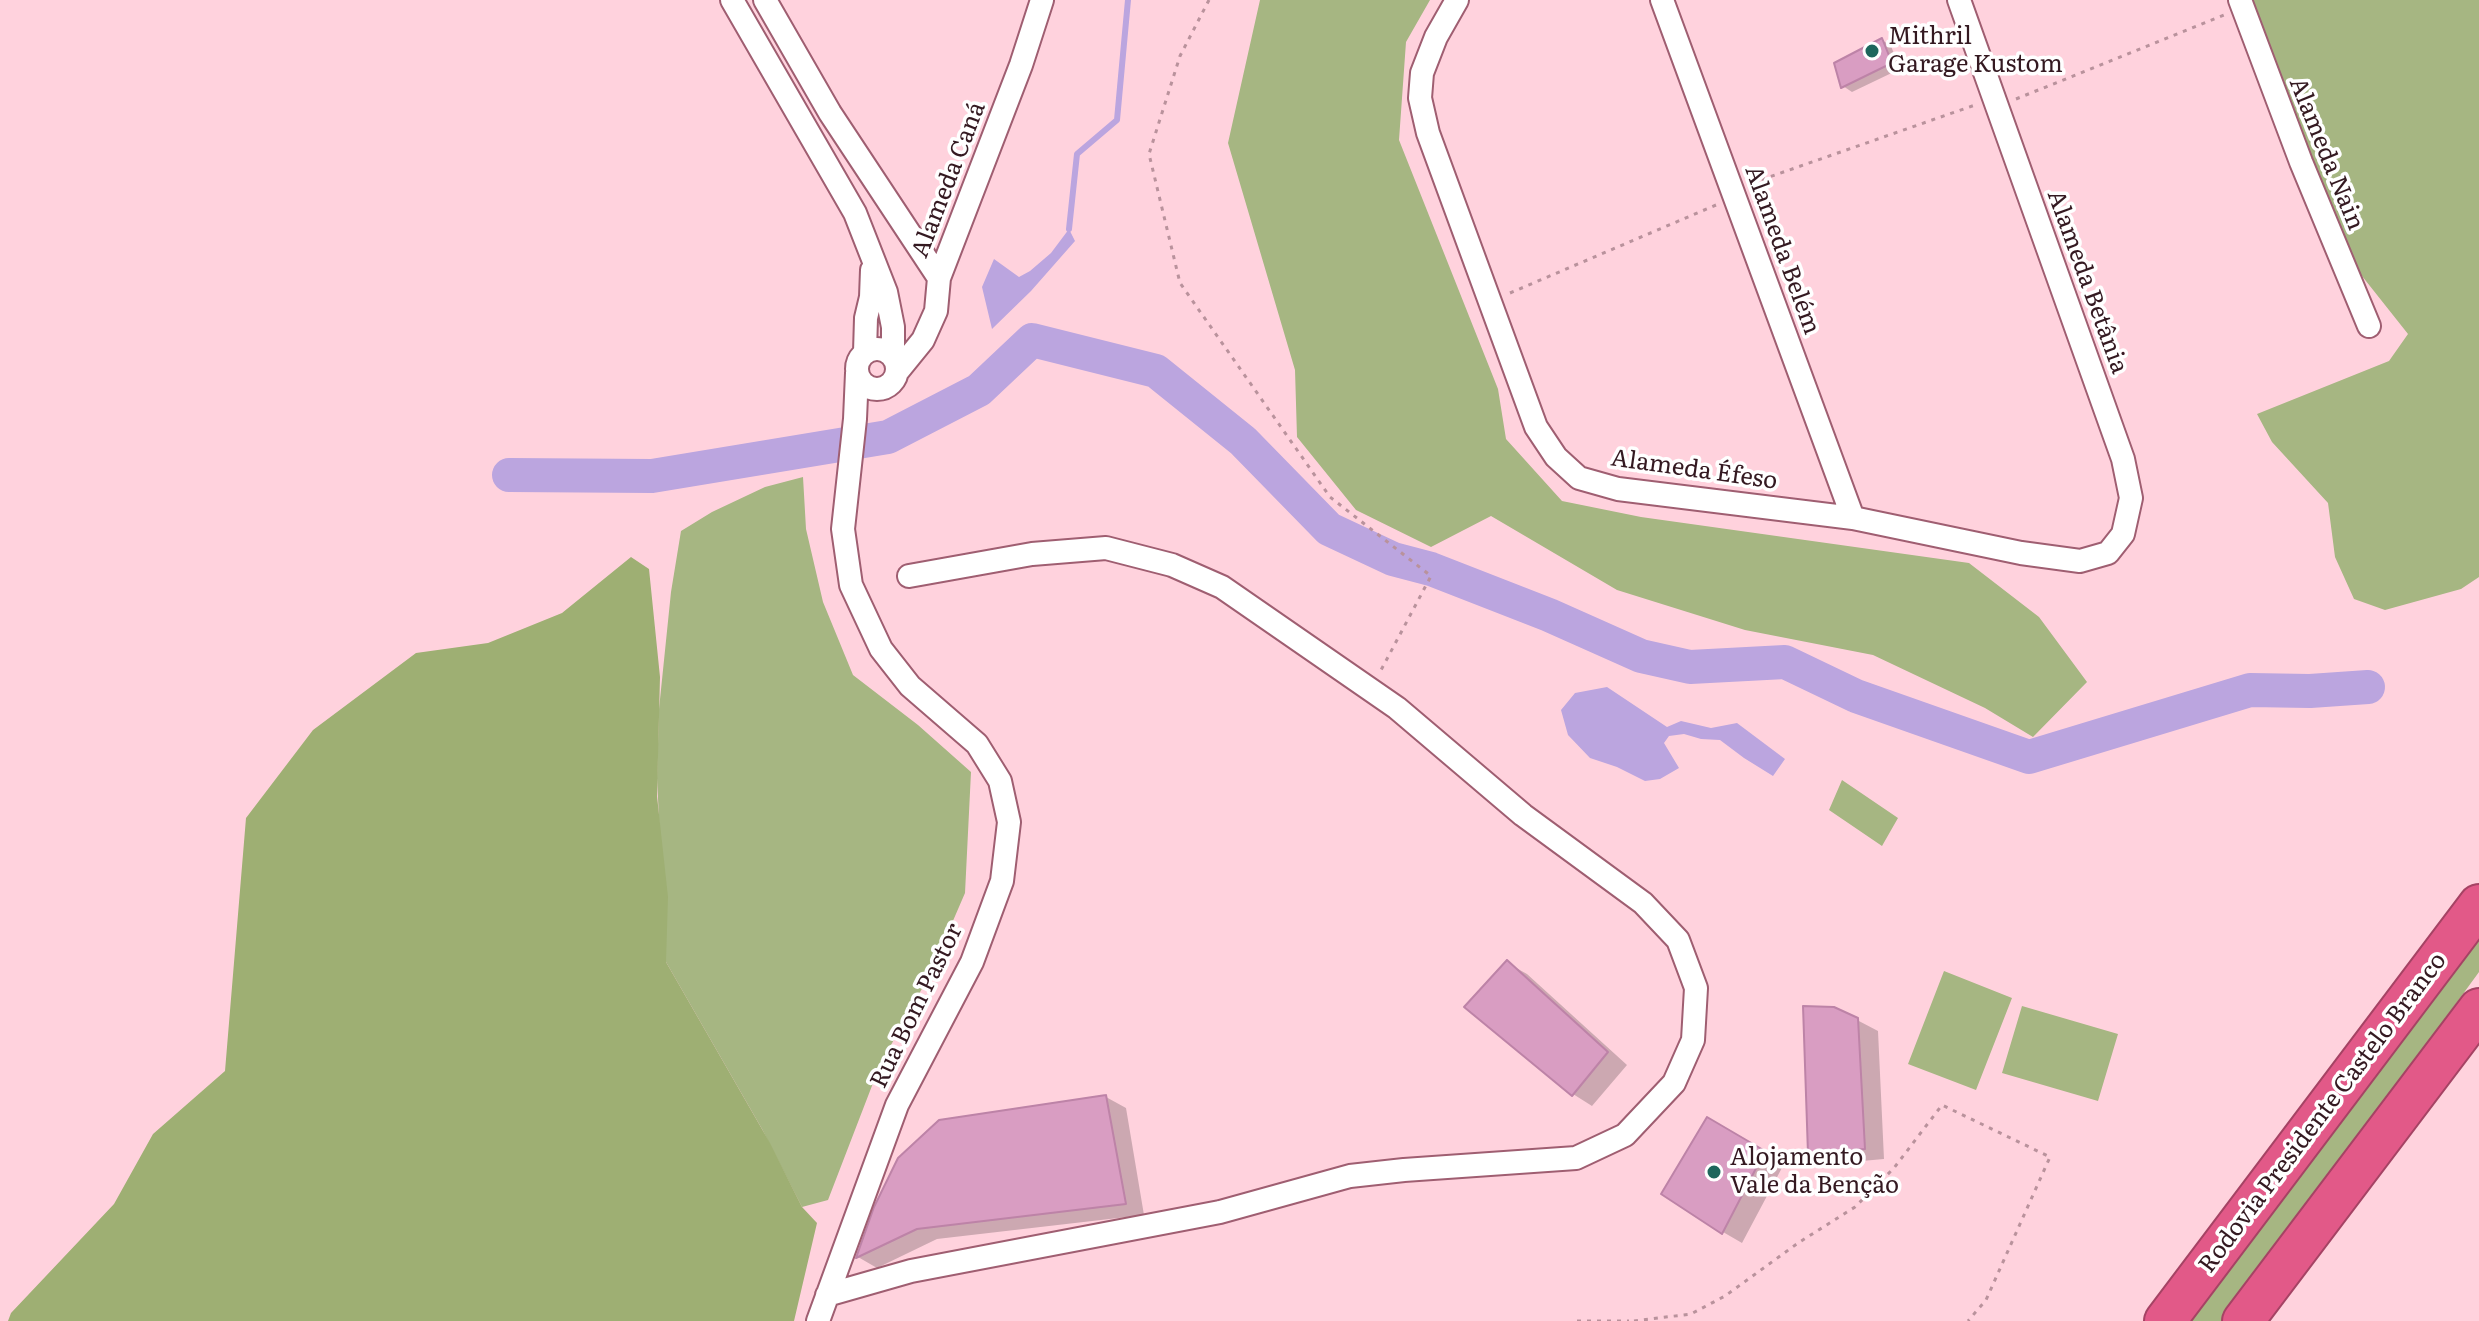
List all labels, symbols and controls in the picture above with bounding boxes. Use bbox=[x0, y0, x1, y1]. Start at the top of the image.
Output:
place label: Mithril Garage Kustom bbox=[1888, 23, 2063, 79]
marker: Mithril Garage Kustom bbox=[1863, 42, 1881, 60]
street label: Alameda Nain bbox=[2282, 73, 2370, 235]
street label: Alameda Caná bbox=[906, 98, 992, 262]
street label: Alameda Belém bbox=[1738, 162, 1826, 338]
street label: Alameda Betânia bbox=[2040, 186, 2134, 378]
street label: Alameda Éfeso bbox=[1609, 444, 1779, 496]
street label: Rua Bom Pastor bbox=[865, 919, 969, 1093]
street label: Rodovia Presidente Castelo Branco bbox=[2193, 947, 2453, 1279]
place label: Alojamento Vale da Benção bbox=[1730, 1144, 1899, 1200]
marker: Alojamento Vale da Benção bbox=[1705, 1163, 1723, 1181]

